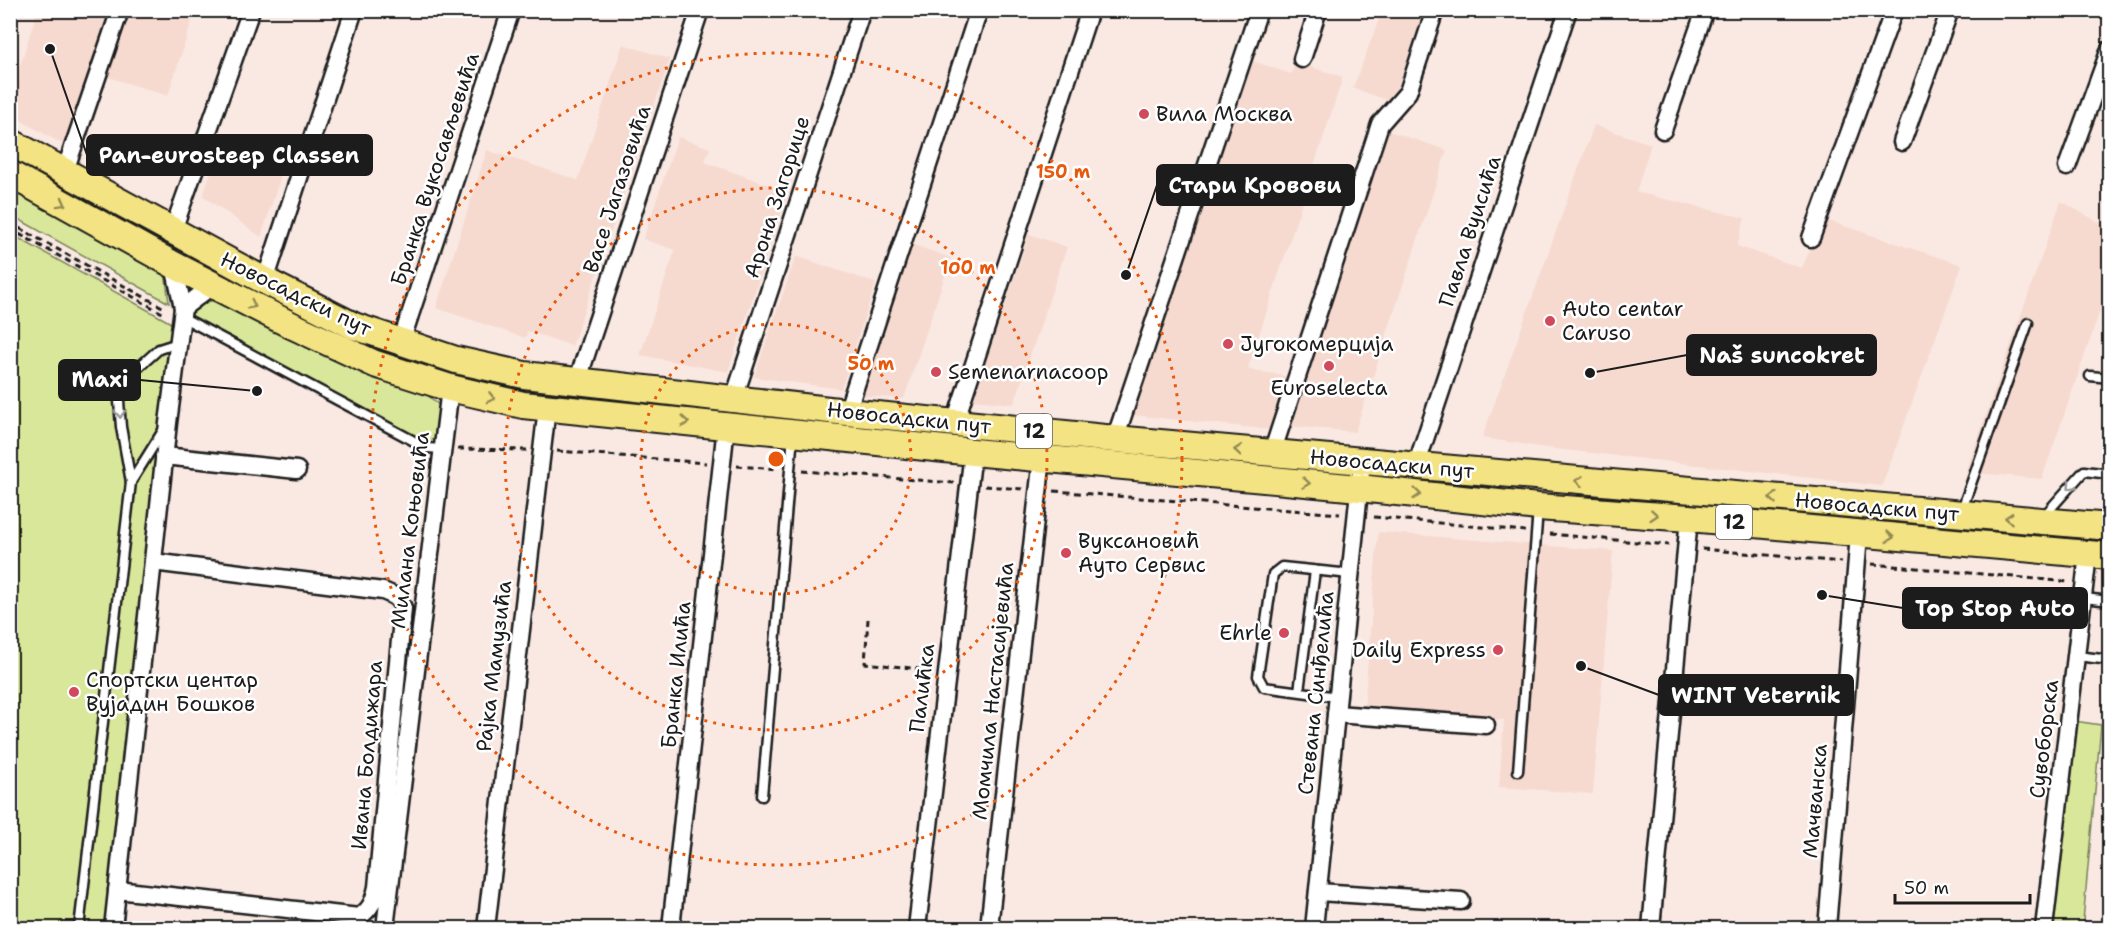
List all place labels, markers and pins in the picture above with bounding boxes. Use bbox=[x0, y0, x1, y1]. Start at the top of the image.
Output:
place label: Вила Москва bbox=[1156, 100, 1292, 128]
marker: Вила Москва bbox=[1137, 107, 1151, 121]
callout: Pan-eurosteep Classen bbox=[87, 135, 372, 175]
callout: Стари Кровови bbox=[1157, 165, 1354, 205]
place label: Auto centar Caruso bbox=[1562, 295, 1684, 347]
marker: Auto centar Caruso bbox=[1543, 314, 1557, 328]
place label: Југокомерција bbox=[1240, 330, 1394, 358]
callout: Naš suncokret bbox=[1687, 335, 1876, 375]
marker: Југокомерција bbox=[1221, 337, 1235, 351]
place label: Semenarnacoop bbox=[948, 358, 1109, 386]
marker: Euroselecta bbox=[1322, 359, 1336, 373]
callout: Maxi bbox=[59, 360, 140, 400]
marker: Semenarnacoop bbox=[929, 365, 943, 379]
place label: Euroselecta bbox=[1271, 374, 1387, 402]
centre of rings bbox=[766, 449, 786, 469]
place label: Вуксановић Ауто Сервис bbox=[1078, 527, 1206, 579]
marker: Вуксановић Ауто Сервис bbox=[1059, 546, 1073, 560]
callout: Top Stop Auto bbox=[1903, 588, 2087, 628]
place label: Ehrle bbox=[1219, 619, 1272, 647]
marker: Ehrle bbox=[1277, 626, 1291, 640]
place label: Daily Express bbox=[1352, 636, 1486, 664]
marker: Daily Express bbox=[1491, 643, 1505, 657]
place label: Спортски центар Вујадин Бошков bbox=[86, 666, 258, 718]
callout: WINT Veternik bbox=[1659, 675, 1853, 715]
marker: Спортски центар Вујадин Бошков bbox=[67, 685, 81, 699]

